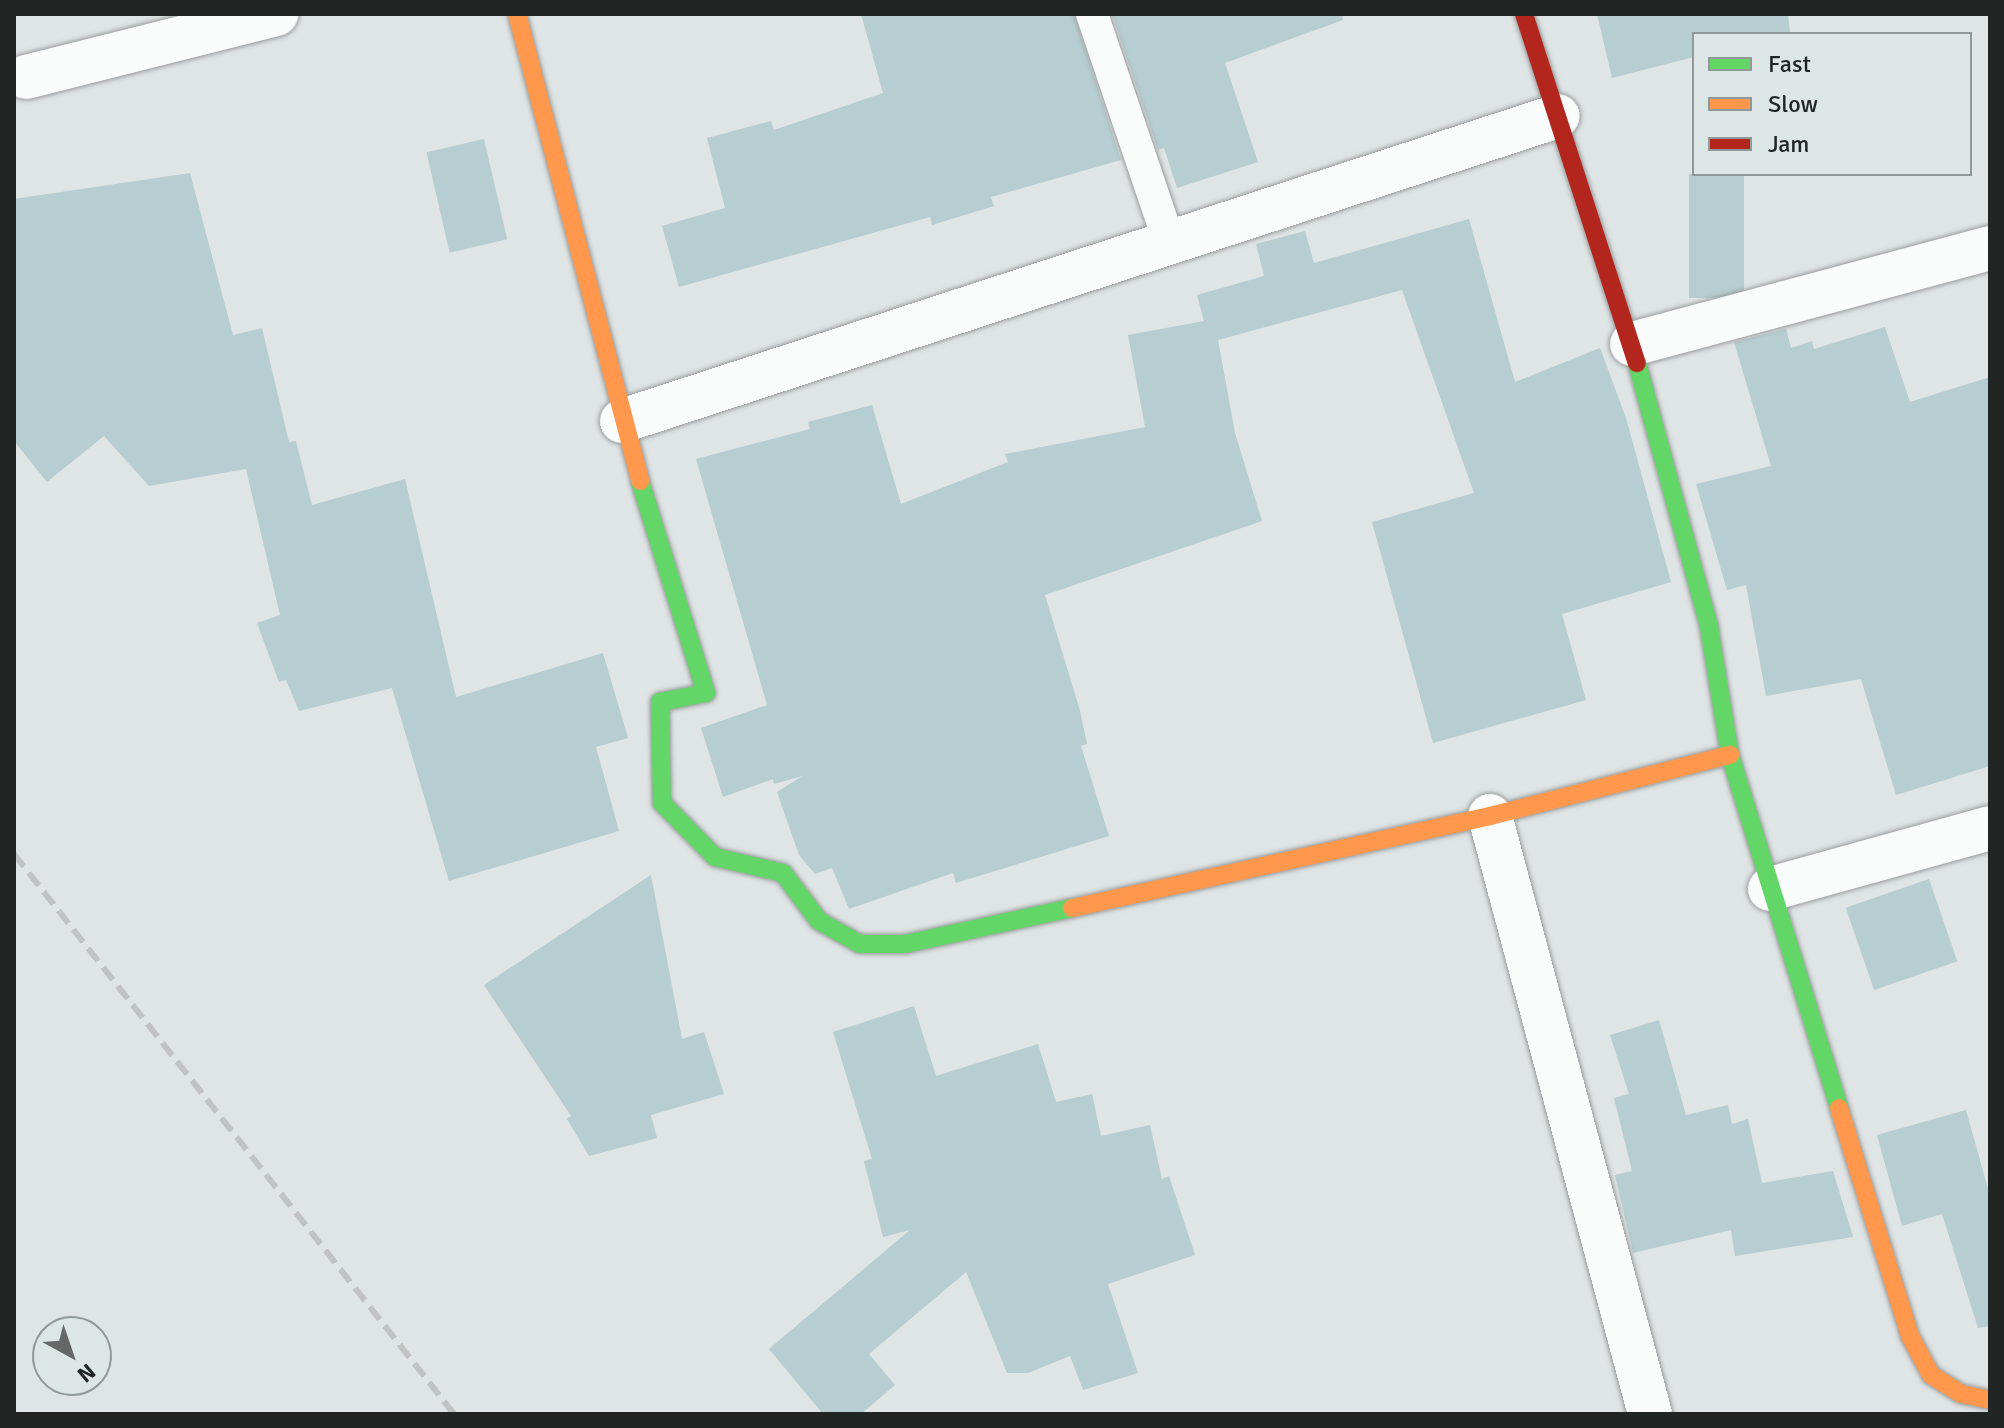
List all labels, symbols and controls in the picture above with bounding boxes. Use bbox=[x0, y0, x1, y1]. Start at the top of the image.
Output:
legend bbox=[1692, 32, 1972, 176]
text: Fast bbox=[1768, 49, 1811, 79]
text: Slow bbox=[1768, 89, 1818, 119]
text: Jam bbox=[1768, 129, 1809, 159]
north arrow bbox=[32, 1316, 112, 1396]
text: N bbox=[72, 1358, 101, 1388]

